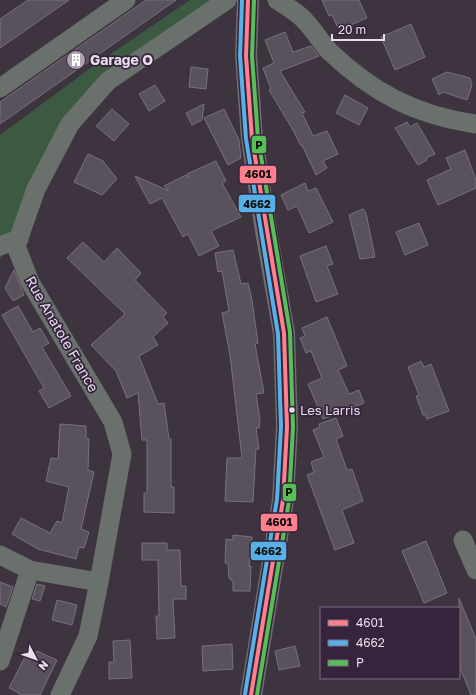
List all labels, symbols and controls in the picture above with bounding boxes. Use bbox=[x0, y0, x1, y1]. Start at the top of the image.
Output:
scale bar bbox=[332, 16, 384, 42]
text: 20 m bbox=[338, 22, 366, 37]
building icon: Garage O bbox=[65, 49, 87, 71]
place label: Garage O bbox=[90, 51, 153, 68]
line badge: P bbox=[251, 135, 267, 154]
text: P bbox=[255, 138, 263, 151]
line badge: 4601 bbox=[239, 165, 277, 184]
text: 4601 bbox=[245, 167, 272, 180]
line badge: 4662 bbox=[238, 194, 276, 213]
text: 4662 bbox=[243, 197, 271, 210]
street label: Rue Anatole France bbox=[22, 273, 103, 395]
place label: Les Larris bbox=[300, 402, 360, 418]
marker: Les Larris bbox=[287, 405, 297, 415]
line badge: P bbox=[282, 483, 297, 502]
text: P bbox=[285, 485, 293, 498]
line badge: 4601 bbox=[260, 513, 298, 532]
text: 4601 bbox=[266, 515, 293, 528]
line badge: 4662 bbox=[250, 541, 287, 561]
text: 4662 bbox=[254, 544, 282, 557]
legend bbox=[320, 607, 460, 679]
text: 4601 bbox=[356, 615, 384, 630]
text: 4662 bbox=[356, 635, 385, 650]
north arrow bbox=[16, 639, 56, 679]
text: P bbox=[356, 655, 364, 670]
text: N bbox=[36, 658, 52, 673]

